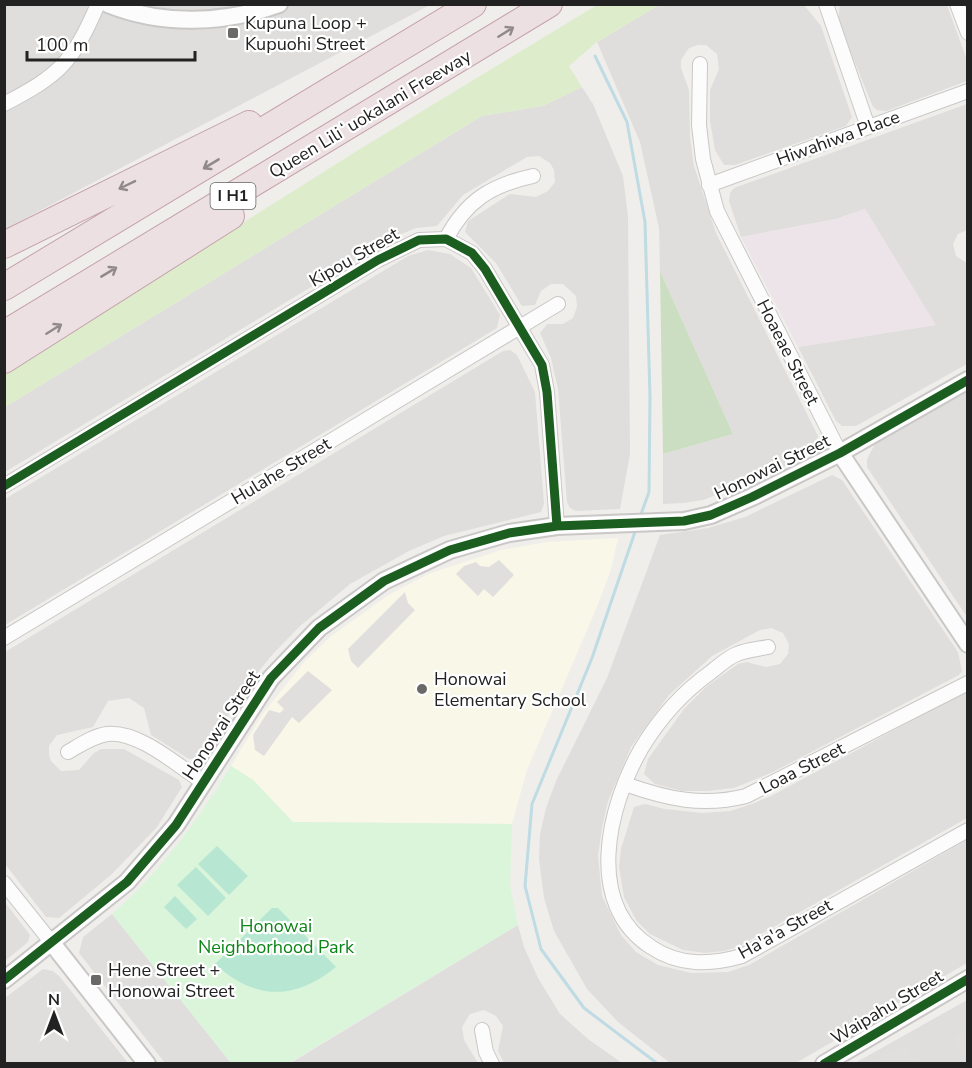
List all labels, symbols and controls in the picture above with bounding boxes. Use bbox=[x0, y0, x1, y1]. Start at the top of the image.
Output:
place label: Kupuna Loop + Kupuohi Street bbox=[245, 11, 367, 56]
scale bar bbox=[27, 24, 195, 62]
one-way arrow bbox=[497, 25, 514, 37]
marker: Kupuna Loop + Kupuohi Street bbox=[226, 26, 240, 40]
text: 100 m bbox=[36, 33, 88, 57]
street label: Queen Liliʻuokalani Freeway bbox=[265, 44, 476, 184]
street label: Hiwahiwa Place bbox=[773, 105, 903, 171]
one-way arrow bbox=[203, 159, 220, 171]
one-way arrow bbox=[118, 179, 136, 191]
road number: I H1 bbox=[210, 183, 256, 209]
street label: Kipou Street bbox=[305, 221, 404, 292]
one-way arrow bbox=[100, 265, 117, 277]
street label: Hoaeae Street bbox=[751, 295, 825, 410]
one-way arrow bbox=[45, 322, 62, 334]
street label: Honowai Street bbox=[710, 428, 835, 505]
street label: Hulahe Street bbox=[227, 431, 336, 510]
street label: Honowai Street bbox=[177, 665, 266, 784]
place label: Honowai Elementary School bbox=[434, 667, 587, 712]
marker: Honowai Elementary School bbox=[415, 682, 429, 696]
street label: Loaa Street bbox=[755, 736, 849, 800]
street label: Ha'a'a Street bbox=[734, 893, 837, 965]
park label: Honowai Neighborhood Park bbox=[198, 914, 355, 959]
place label: Hene Street + Honowai Street bbox=[108, 958, 235, 1003]
street label: Waipahu Street bbox=[827, 964, 948, 1050]
marker: Hene Street + Honowai Street bbox=[89, 973, 103, 987]
north arrow bbox=[24, 984, 84, 1044]
text: N bbox=[48, 989, 60, 1011]

